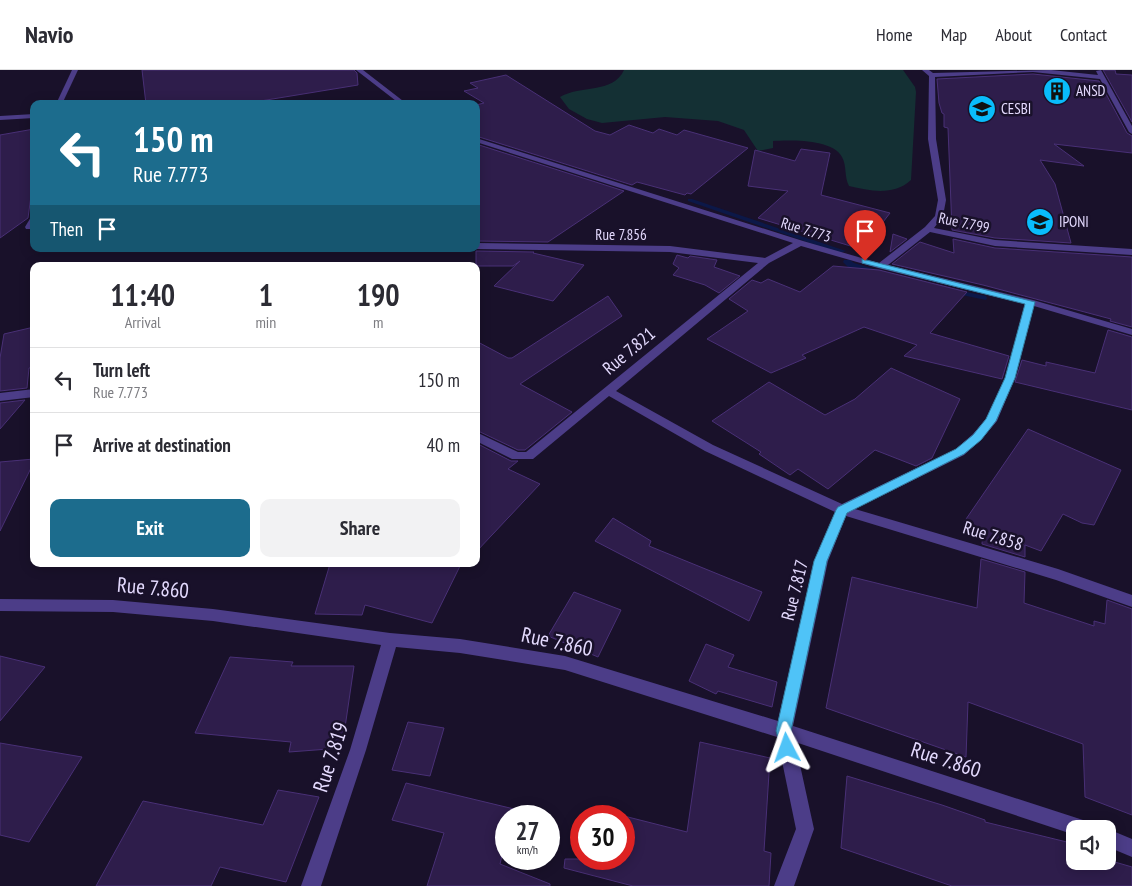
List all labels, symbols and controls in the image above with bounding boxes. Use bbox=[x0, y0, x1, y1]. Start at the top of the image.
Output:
text: Navio bbox=[25, 19, 74, 50]
text: Home bbox=[876, 23, 913, 46]
text: Map bbox=[941, 23, 967, 46]
text: About bbox=[995, 23, 1032, 46]
text: Contact bbox=[1060, 23, 1107, 46]
building icon: ANSD bbox=[1042, 76, 1072, 106]
place label: ANSD bbox=[1076, 81, 1106, 100]
school or university icon: CESBI bbox=[967, 94, 997, 124]
place label: CESBI bbox=[1001, 99, 1031, 118]
text: 150 m bbox=[133, 116, 214, 162]
icon: left bbox=[50, 120, 115, 185]
text: Rue 7.773 bbox=[133, 160, 208, 188]
school or university icon: IPONI bbox=[1025, 207, 1055, 237]
street label: Rue 7.799 bbox=[937, 208, 991, 237]
pin bbox=[844, 210, 886, 261]
place label: IPONI bbox=[1059, 212, 1089, 231]
street label: Rue 7.773 bbox=[779, 213, 834, 246]
icon: arrive bbox=[93, 215, 121, 243]
text: Then bbox=[50, 217, 83, 241]
icon: arrive bbox=[851, 217, 879, 245]
street label: Rue 7.856 bbox=[595, 225, 647, 244]
text: 11:40 bbox=[110, 275, 175, 314]
text: 1 bbox=[259, 275, 273, 314]
text: 190 bbox=[357, 275, 400, 314]
text: Arrival bbox=[125, 312, 161, 332]
text: min bbox=[255, 312, 276, 332]
text: m bbox=[373, 312, 383, 332]
street label: Rue 7.821 bbox=[598, 322, 660, 379]
text: Turn left bbox=[93, 358, 150, 382]
icon: left bbox=[50, 366, 78, 394]
text: 150 m bbox=[418, 368, 460, 392]
text: Rue 7.773 bbox=[93, 382, 148, 402]
icon: arrive bbox=[50, 431, 78, 459]
text: Arrive at destination bbox=[93, 433, 231, 457]
text: 40 m bbox=[427, 433, 460, 457]
button: Exit bbox=[50, 499, 250, 557]
button: Share bbox=[260, 499, 460, 557]
street label: Rue 7.858 bbox=[960, 516, 1026, 556]
street label: Rue 7.817 bbox=[776, 557, 813, 623]
street label: Rue 7.860 bbox=[116, 571, 190, 604]
street label: Rue 7.860 bbox=[519, 621, 595, 662]
street label: Rue 7.819 bbox=[307, 718, 354, 795]
position arrow bbox=[760, 721, 812, 773]
street label: Rue 7.860 bbox=[908, 736, 985, 783]
speed limit sign: 30 bbox=[570, 805, 635, 870]
text: 27 bbox=[516, 815, 539, 847]
map controls bbox=[1066, 820, 1116, 870]
button: sound bbox=[1066, 820, 1116, 870]
text: km/h bbox=[517, 842, 538, 857]

